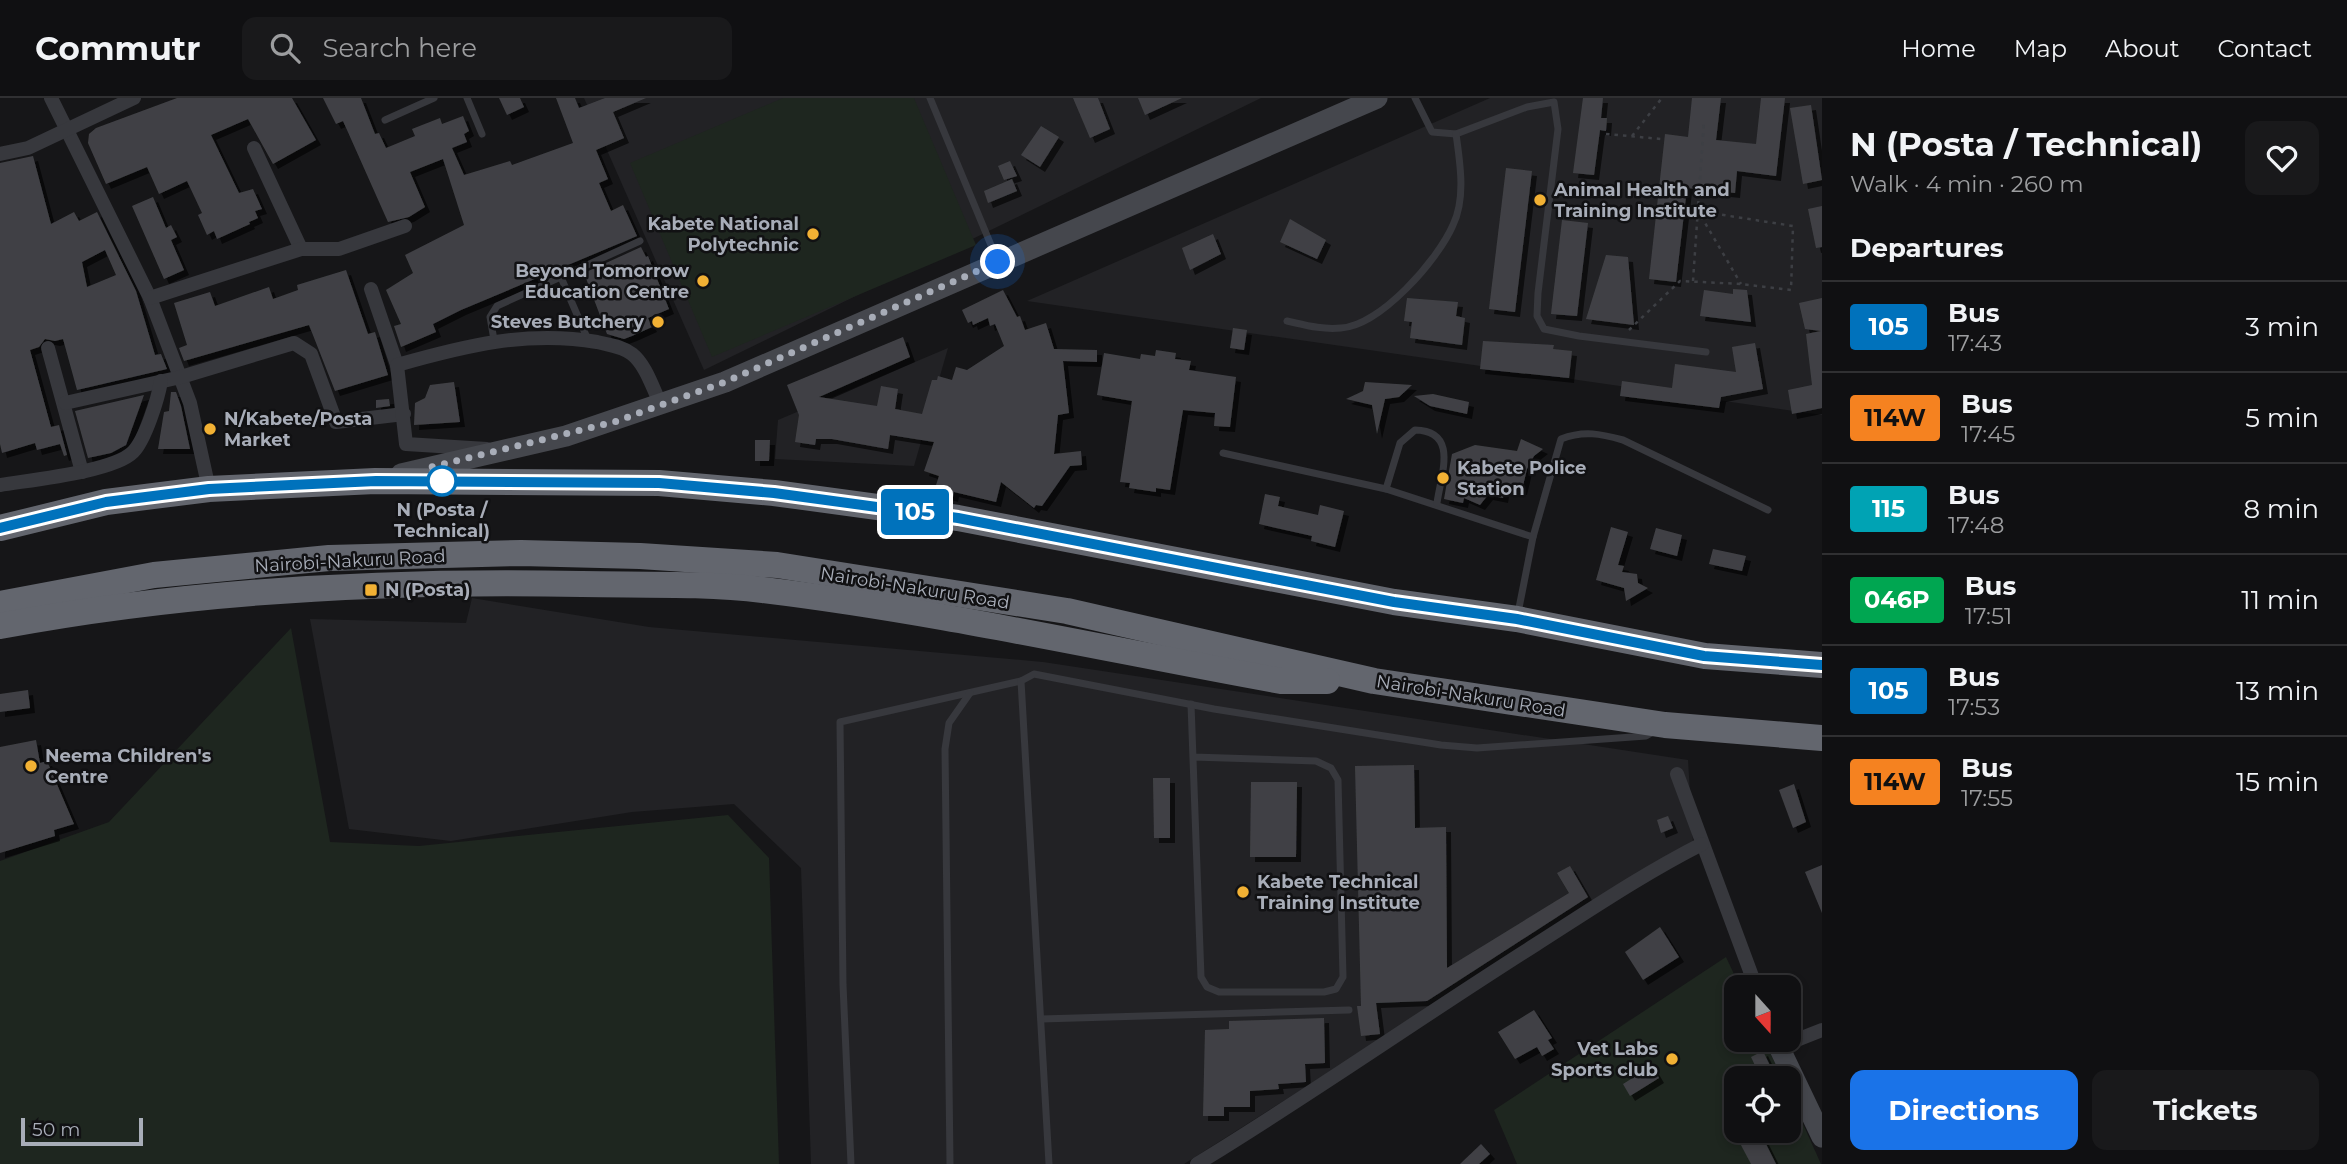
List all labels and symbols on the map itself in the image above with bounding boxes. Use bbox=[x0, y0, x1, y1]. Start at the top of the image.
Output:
place label: Animal Health and Training Institute bbox=[1553, 179, 1730, 222]
marker: Animal Health and Training Institute bbox=[1532, 192, 1548, 208]
place label: Kabete National Polytechnic bbox=[647, 213, 799, 256]
marker: Kabete National Polytechnic bbox=[805, 226, 821, 242]
your location bbox=[980, 244, 1015, 279]
place label: Beyond Tomorrow Education Centre bbox=[515, 260, 689, 303]
marker: Beyond Tomorrow Education Centre bbox=[695, 273, 711, 289]
place label: Steves Butchery bbox=[491, 311, 644, 333]
marker: Steves Butchery bbox=[650, 314, 666, 330]
place label: N/Kabete/Posta Market bbox=[224, 408, 372, 451]
marker: N/Kabete/Posta Market bbox=[202, 421, 218, 437]
place label: Kabete Police Station bbox=[1457, 457, 1586, 500]
marker: N (Posta / Technical) bbox=[427, 466, 457, 496]
marker: Kabete Police Station bbox=[1435, 470, 1451, 486]
line badge: 105 bbox=[875, 489, 955, 535]
place label: N (Posta / Technical) bbox=[394, 499, 490, 542]
street label: Nairobi-Nakuru Road bbox=[254, 545, 446, 577]
street label: Nairobi-Nakuru Road bbox=[819, 562, 1011, 614]
place label: N (Posta) bbox=[385, 579, 470, 601]
marker: N (Posta) bbox=[363, 582, 379, 598]
street label: Nairobi-Nakuru Road bbox=[1375, 670, 1567, 722]
place label: Neema Children's Centre bbox=[45, 745, 212, 788]
marker: Neema Children's Centre bbox=[23, 758, 39, 774]
place label: Kabete Technical Training Institute bbox=[1257, 871, 1420, 914]
marker: Kabete Technical Training Institute bbox=[1235, 884, 1251, 900]
north arrow bbox=[1724, 975, 1801, 1052]
place label: Vet Labs Sports club bbox=[1551, 1038, 1658, 1081]
marker: Vet Labs Sports club bbox=[1664, 1051, 1680, 1067]
scale bar bbox=[21, 1115, 144, 1147]

